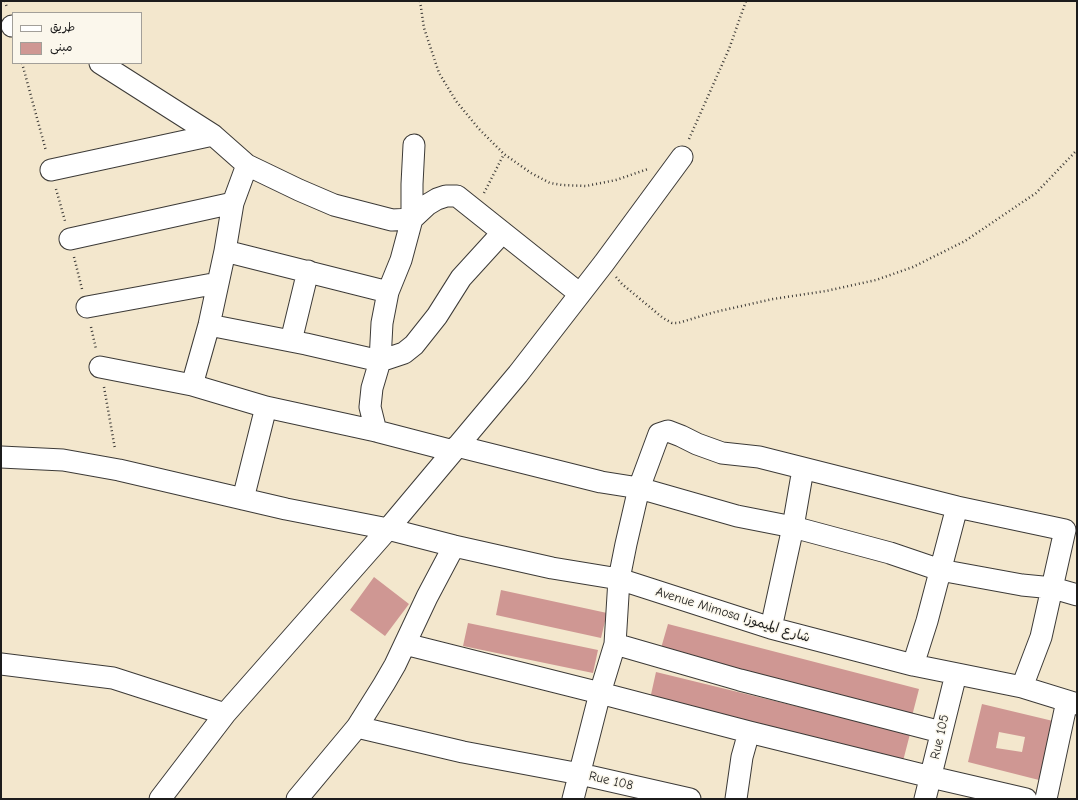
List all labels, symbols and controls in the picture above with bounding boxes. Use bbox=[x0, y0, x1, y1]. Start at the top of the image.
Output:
legend bbox=[12, 12, 142, 64]
text: طريق bbox=[50, 20, 75, 34]
text: مبنى bbox=[50, 40, 73, 54]
street label: Avenue Mimosa شارع الميموزا bbox=[654, 584, 812, 646]
street label: Rue 105 bbox=[927, 713, 953, 761]
street label: Rue 108 bbox=[587, 768, 635, 794]

